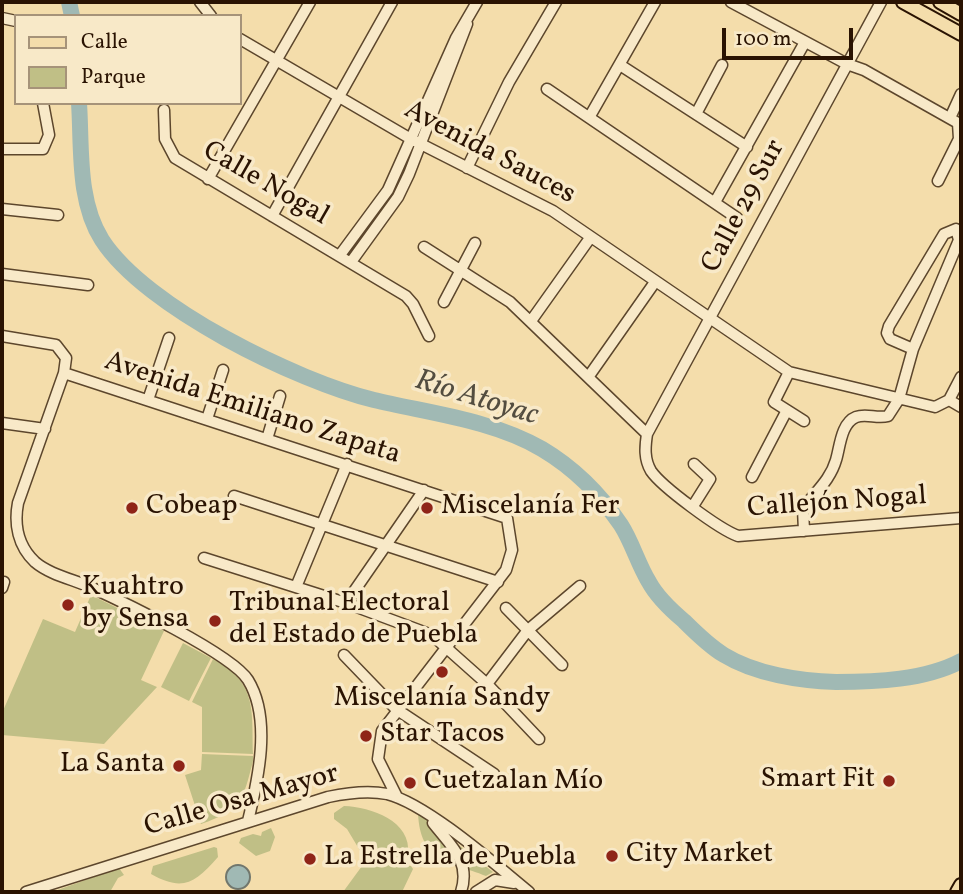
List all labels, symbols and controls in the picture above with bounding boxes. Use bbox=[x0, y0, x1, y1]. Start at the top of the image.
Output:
legend bbox=[14, 14, 242, 105]
scale bar bbox=[725, 14, 856, 58]
text: 100 m bbox=[735, 25, 792, 54]
text: Calle bbox=[81, 28, 128, 57]
text: Parque bbox=[81, 63, 146, 92]
street label: Avenida Sauces bbox=[398, 95, 580, 213]
street label: Calle Nogal bbox=[196, 135, 334, 235]
street label: Calle 29 Sur bbox=[696, 135, 794, 279]
street label: Avenida Emiliano Zapata bbox=[100, 346, 404, 474]
water label: Río Atoyac bbox=[410, 364, 542, 436]
street label: Callejón Nogal bbox=[746, 481, 928, 527]
place label: Cobeap bbox=[146, 491, 237, 525]
place label: Miscelanía Fer bbox=[441, 491, 620, 525]
marker: Cobeap bbox=[124, 500, 140, 516]
marker: Miscelanía Fer bbox=[419, 500, 435, 516]
place label: Kuahtro by Sensa bbox=[82, 572, 189, 638]
place label: Tribunal Electoral del Estado de Puebla bbox=[229, 588, 478, 654]
marker: Kuahtro by Sensa bbox=[60, 597, 76, 613]
marker: Tribunal Electoral del Estado de Puebla bbox=[207, 613, 223, 629]
marker: Miscelanía Sandy bbox=[434, 664, 450, 680]
place label: Miscelanía Sandy bbox=[334, 683, 550, 717]
place label: Star Tacos bbox=[380, 719, 505, 753]
marker: Star Tacos bbox=[358, 728, 374, 744]
place label: La Santa bbox=[60, 749, 165, 783]
street label: Calle Osa Mayor bbox=[141, 758, 343, 846]
marker: La Santa bbox=[171, 758, 187, 774]
place label: Smart Fit bbox=[761, 764, 875, 798]
place label: Cuetzalan Mío bbox=[424, 766, 603, 800]
marker: Smart Fit bbox=[881, 773, 897, 789]
marker: Cuetzalan Mío bbox=[402, 775, 418, 791]
place label: City Market bbox=[626, 839, 773, 873]
place label: La Estrella de Puebla bbox=[324, 842, 577, 876]
marker: City Market bbox=[604, 848, 620, 864]
marker: La Estrella de Puebla bbox=[302, 851, 318, 867]

